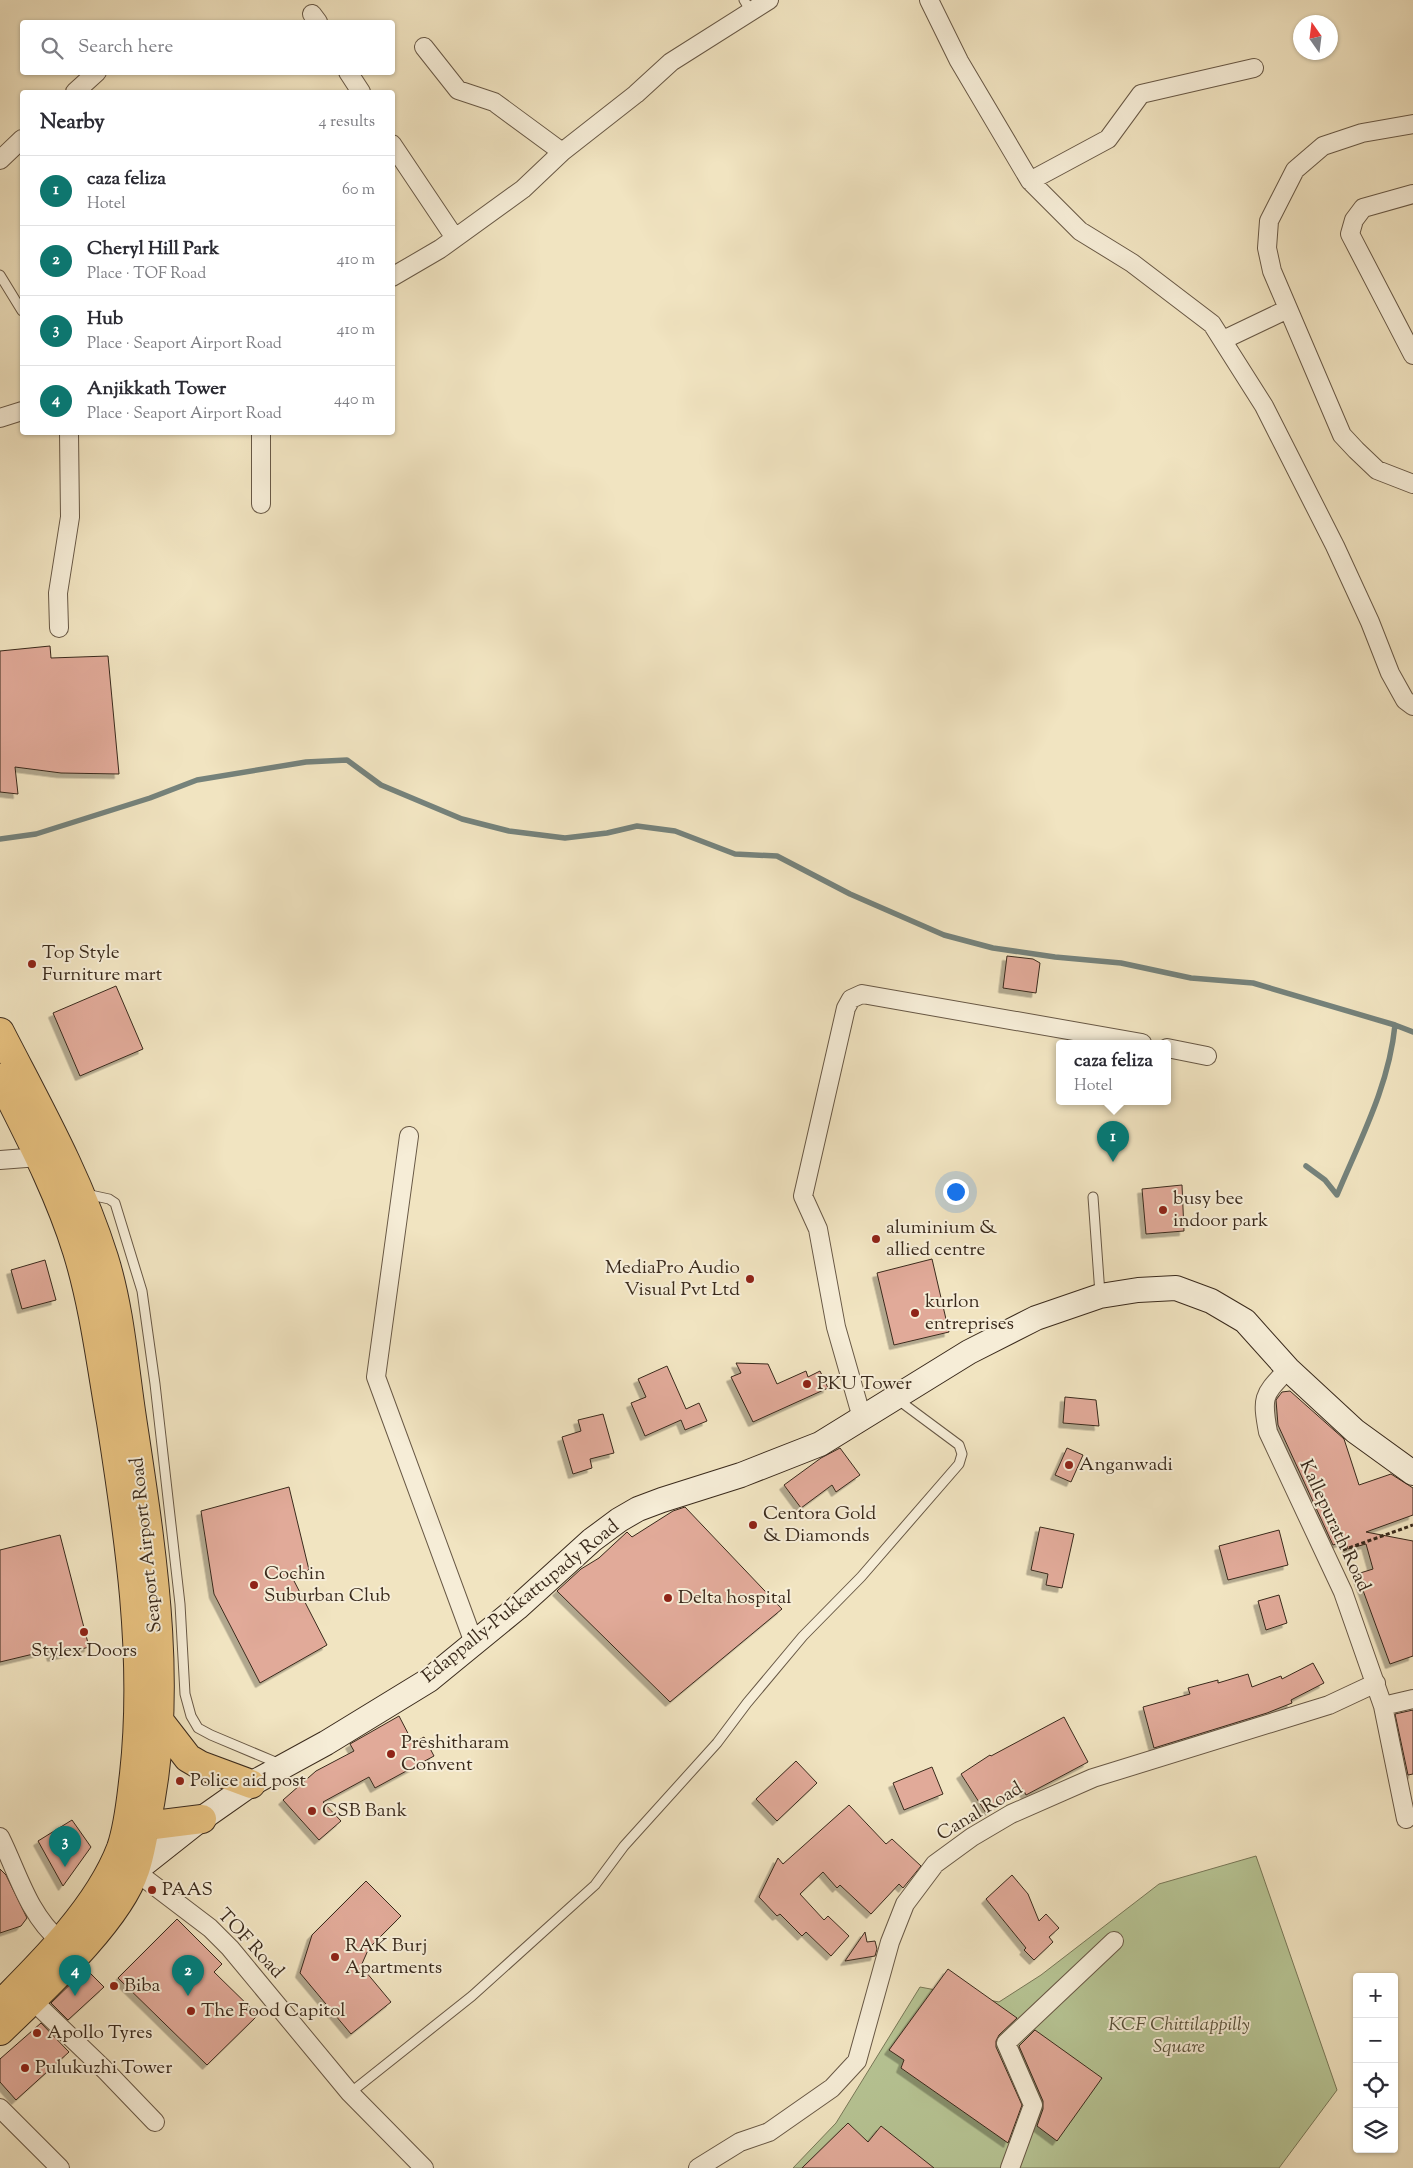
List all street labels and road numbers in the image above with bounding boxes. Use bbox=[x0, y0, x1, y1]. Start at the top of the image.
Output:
street label: Kallepurath Road bbox=[1292, 1455, 1377, 1597]
street label: Seaport Airport Road bbox=[124, 1456, 170, 1634]
street label: Edappally-Pukkattupady Road bbox=[417, 1514, 626, 1690]
street label: Canal Road bbox=[932, 1776, 1028, 1848]
street label: TOF Road bbox=[211, 1903, 290, 1985]

